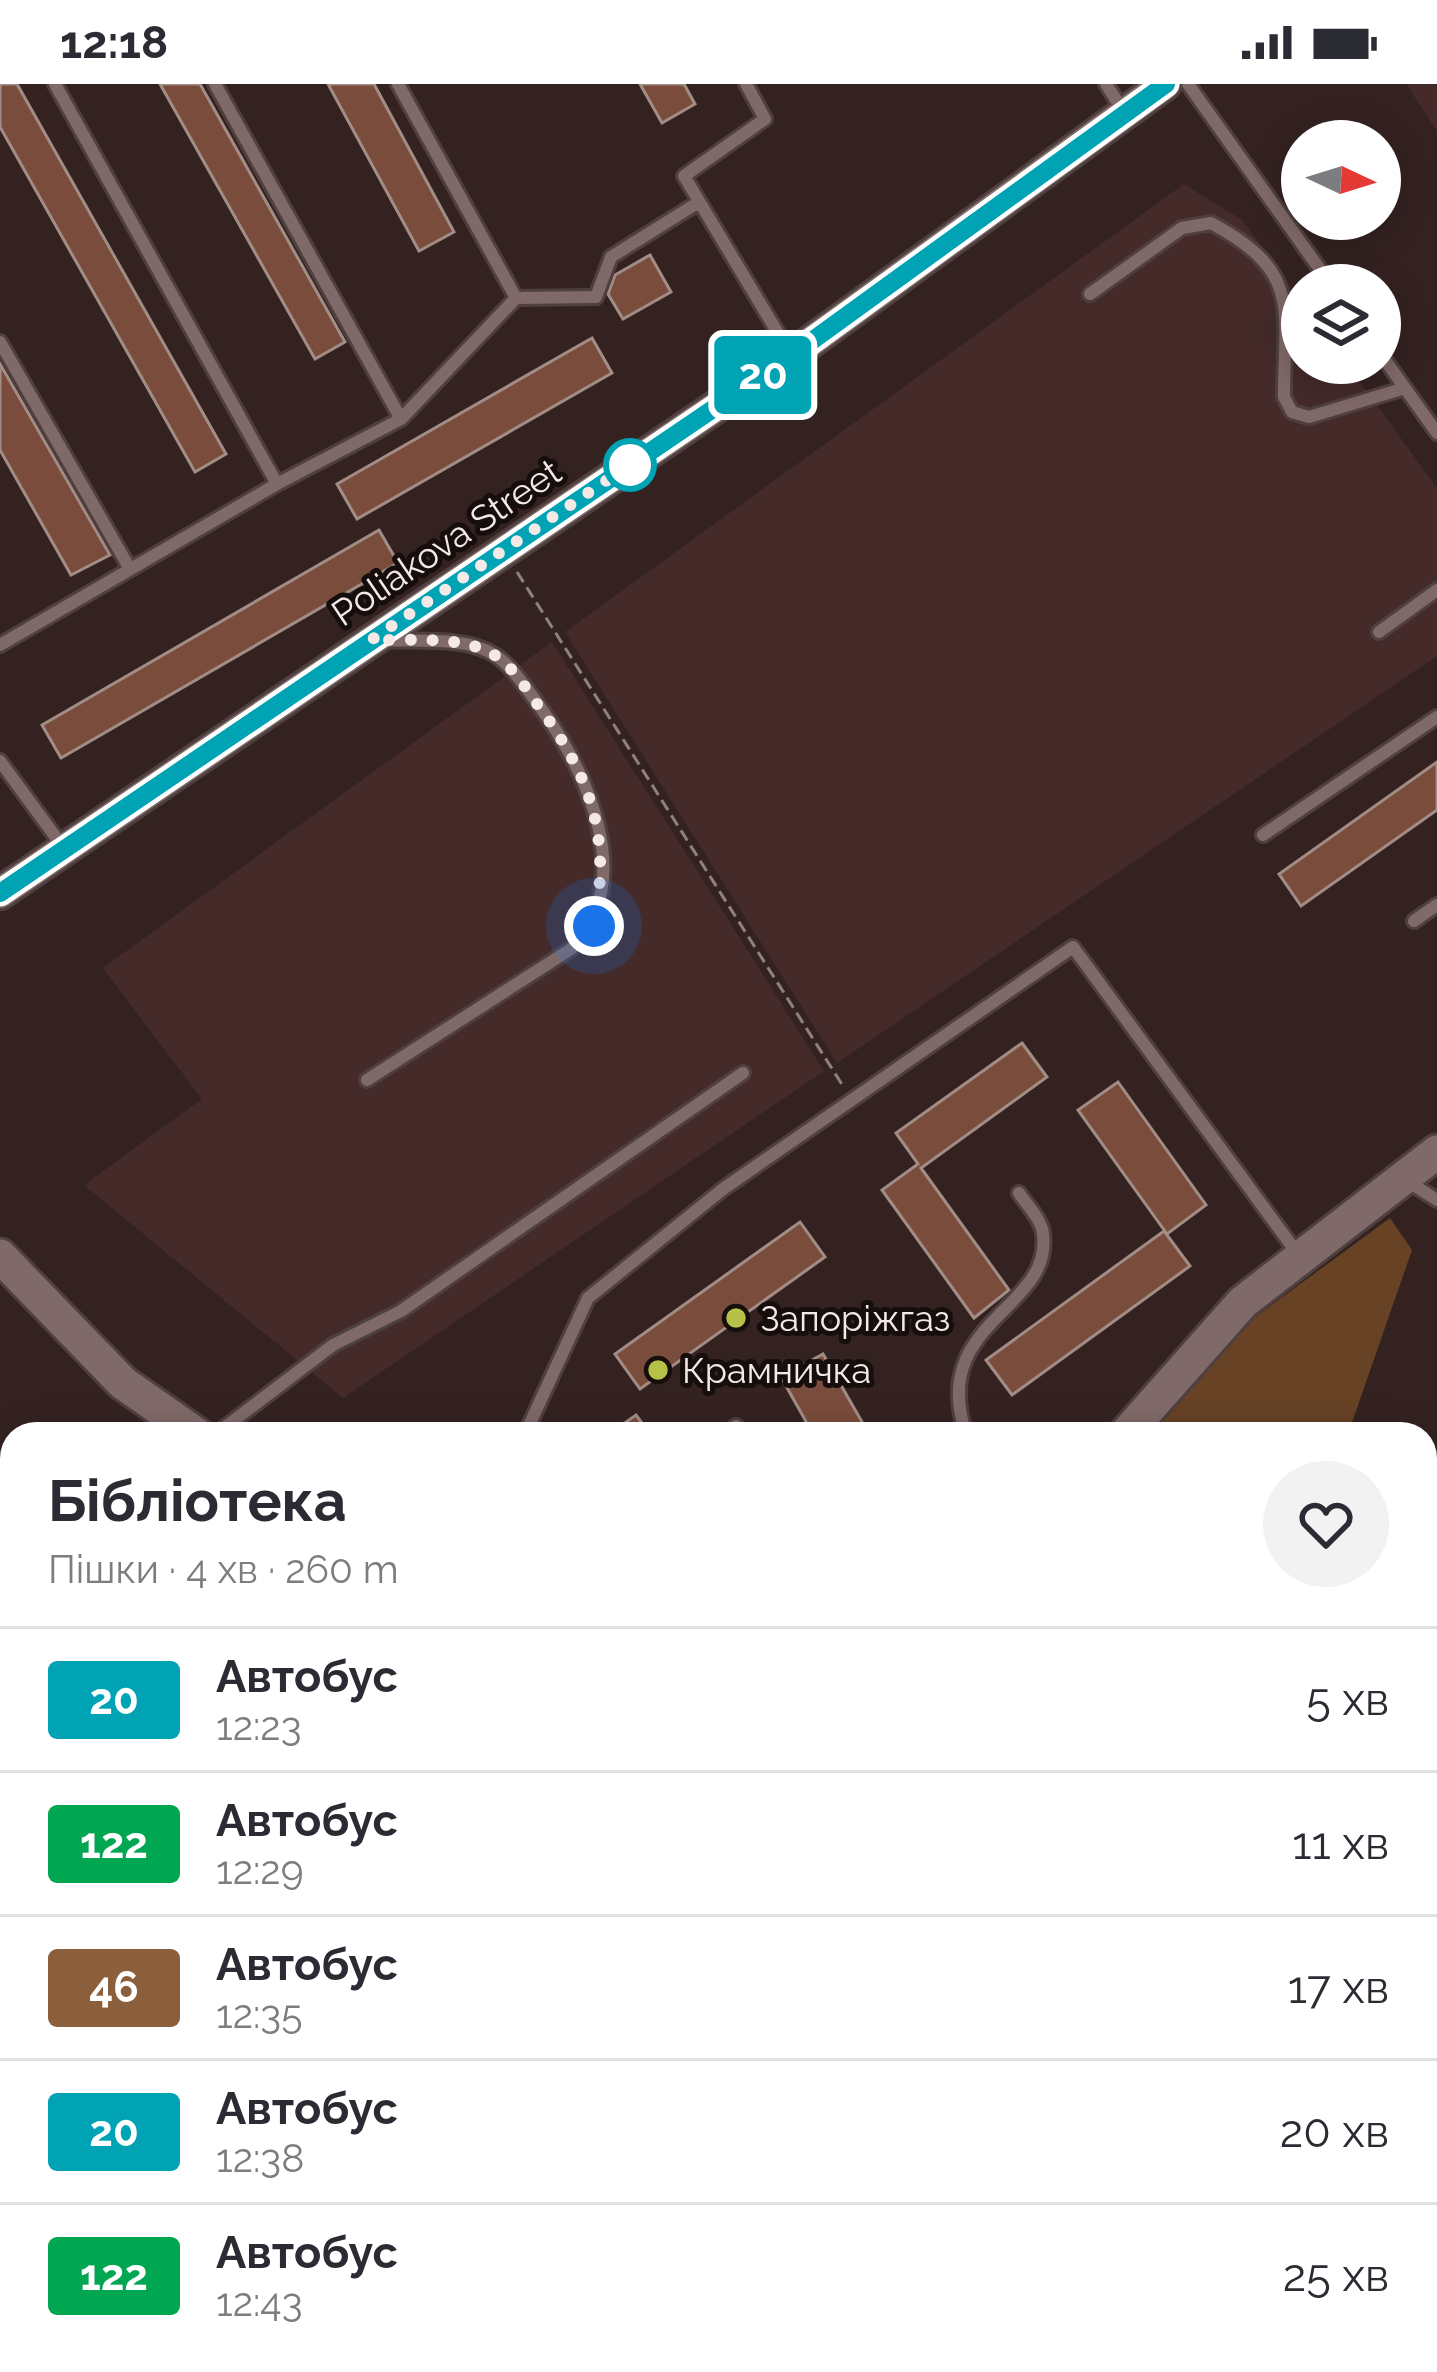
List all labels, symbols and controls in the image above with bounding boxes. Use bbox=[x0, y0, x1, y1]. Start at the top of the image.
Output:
text: 12:18 bbox=[60, 16, 168, 69]
north arrow bbox=[1281, 120, 1401, 240]
map controls bbox=[1281, 120, 1401, 384]
button: layers bbox=[1281, 264, 1401, 384]
line badge: 20 bbox=[709, 336, 817, 414]
text: 20 bbox=[738, 350, 788, 399]
unlabelled marker bbox=[605, 440, 655, 490]
street label: Poliakova Street bbox=[324, 450, 568, 634]
your location bbox=[564, 896, 624, 956]
place label: Запоріжгаз bbox=[760, 1297, 950, 1339]
marker: Запоріжгаз bbox=[723, 1305, 749, 1331]
place label: Крамничка bbox=[682, 1349, 871, 1391]
marker: Крамничка bbox=[645, 1357, 671, 1383]
button: heart bbox=[1263, 1461, 1389, 1587]
text: Бібліотека bbox=[48, 1467, 346, 1534]
text: Пішки · 4 хв · 260 m bbox=[48, 1546, 399, 1592]
text: Автобус bbox=[216, 1650, 398, 1703]
text: 5 хв bbox=[1306, 1673, 1389, 1726]
text: 20 bbox=[89, 1675, 139, 1724]
text: 12:23 bbox=[216, 1703, 302, 1749]
text: Автобус bbox=[216, 1794, 398, 1847]
text: 11 хв bbox=[1292, 1817, 1389, 1870]
text: 122 bbox=[80, 1819, 148, 1868]
text: 12:29 bbox=[216, 1847, 304, 1893]
text: Автобус bbox=[216, 1938, 398, 1991]
text: 17 хв bbox=[1288, 1961, 1389, 2014]
text: 46 bbox=[89, 1963, 139, 2012]
text: 12:35 bbox=[216, 1991, 302, 2037]
text: Автобус bbox=[216, 2082, 398, 2135]
text: 20 хв bbox=[1280, 2105, 1389, 2158]
text: 20 bbox=[89, 2107, 139, 2156]
text: 12:38 bbox=[216, 2135, 304, 2181]
text: Автобус bbox=[216, 2226, 398, 2279]
text: 25 хв bbox=[1283, 2249, 1389, 2302]
text: 122 bbox=[80, 2251, 148, 2300]
text: 12:43 bbox=[216, 2279, 302, 2325]

